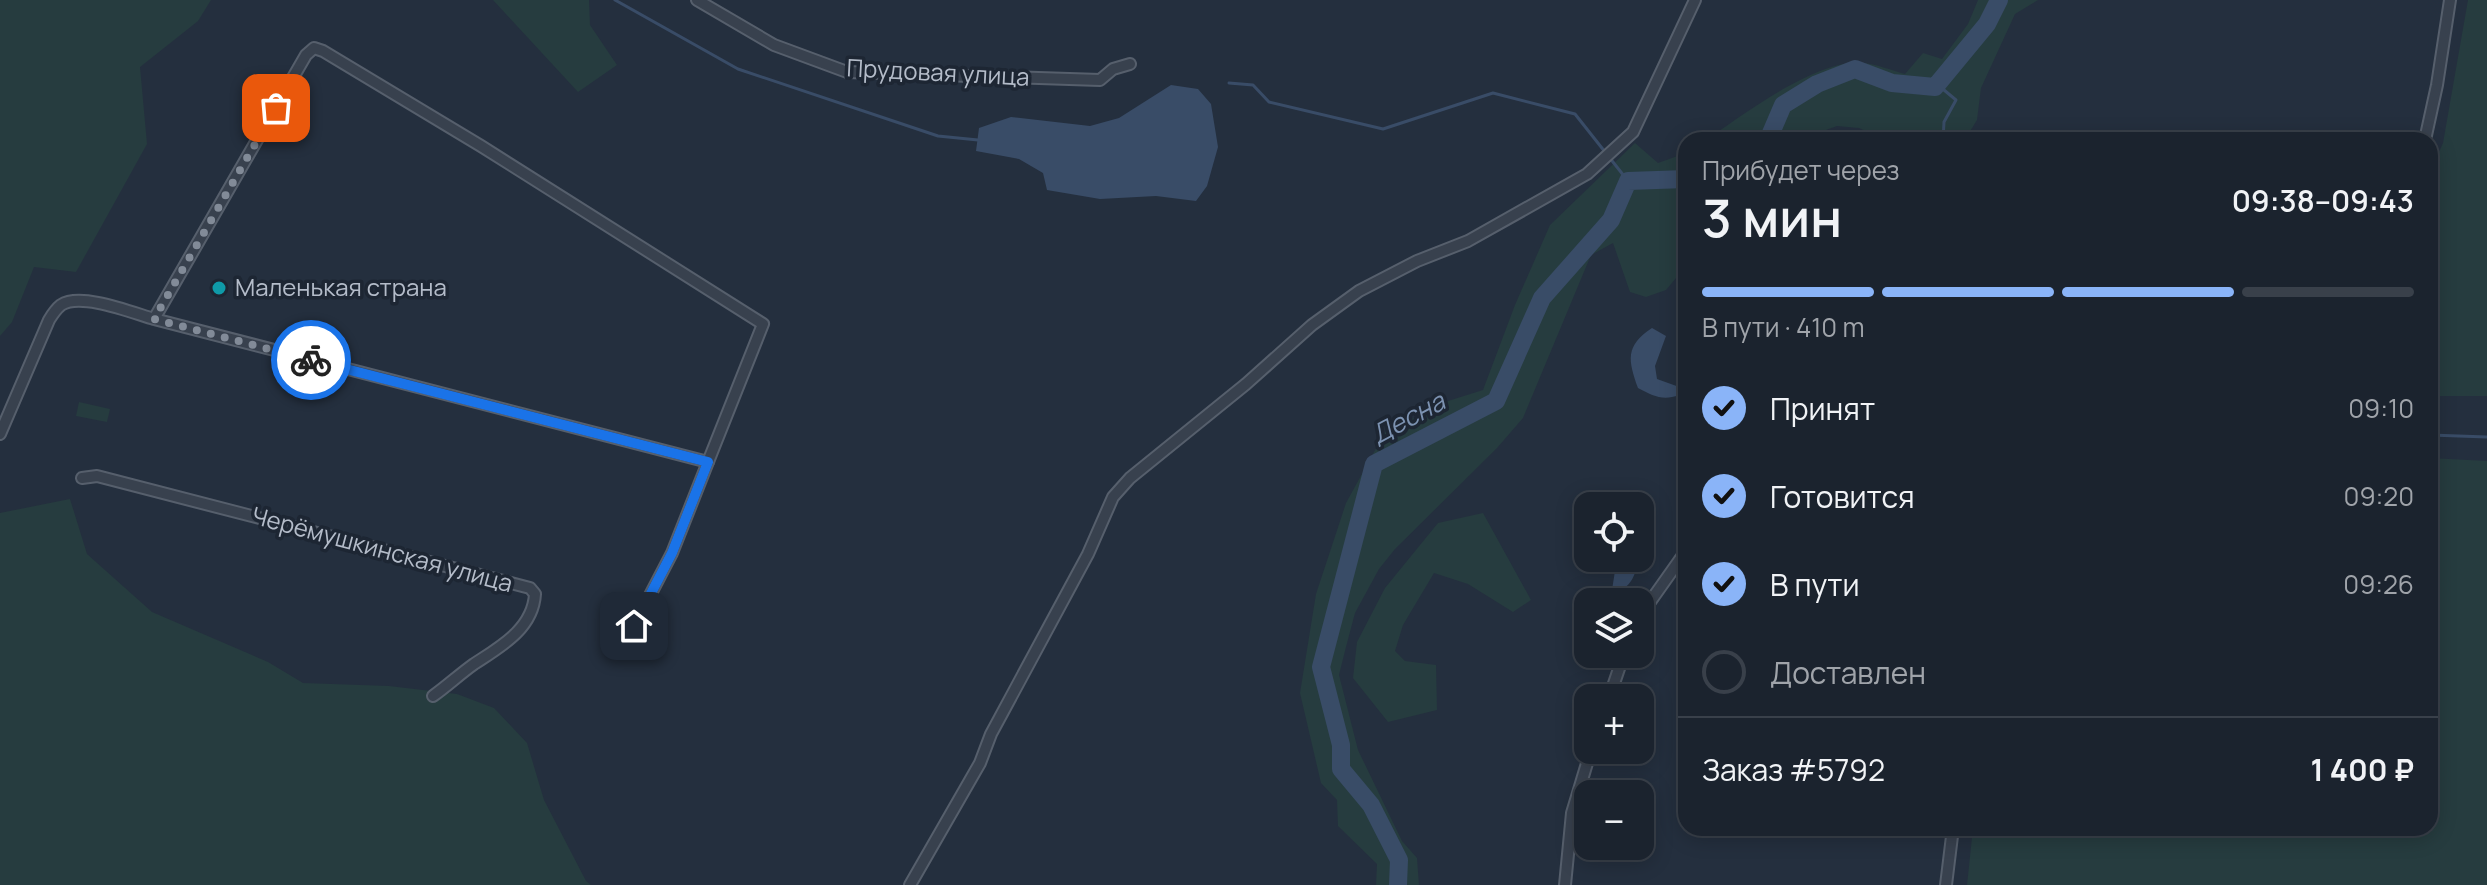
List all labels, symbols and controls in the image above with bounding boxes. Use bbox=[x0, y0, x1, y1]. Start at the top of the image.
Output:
street label: Прудовая улица bbox=[846, 50, 1030, 93]
pin bbox=[242, 74, 310, 142]
icon: bag bbox=[254, 86, 298, 130]
text: Прибудет через bbox=[1702, 152, 1900, 188]
text: 09:38–09:43 bbox=[2232, 180, 2414, 221]
text: 3 мин bbox=[1702, 182, 1842, 253]
place label: Маленькая страна bbox=[235, 270, 447, 303]
marker: Маленькая страна bbox=[210, 279, 228, 297]
text: В пути · 410 m bbox=[1702, 309, 1864, 345]
courier bbox=[271, 320, 351, 400]
icon: bike bbox=[289, 338, 333, 382]
water label: Десна bbox=[1364, 382, 1452, 451]
icon: check bbox=[1702, 386, 1746, 430]
text: Принят bbox=[1770, 388, 1875, 429]
text: 09:10 bbox=[2348, 390, 2414, 426]
icon: check bbox=[1702, 474, 1746, 518]
text: Готовится bbox=[1770, 476, 1915, 517]
text: 09:20 bbox=[2344, 478, 2414, 514]
map controls bbox=[1574, 492, 1654, 860]
button: locate bbox=[1574, 492, 1654, 572]
street label: Черёмушкинская улица bbox=[248, 498, 517, 599]
icon: check bbox=[1702, 562, 1746, 606]
text: В пути bbox=[1770, 564, 1860, 605]
text: 09:26 bbox=[2343, 566, 2414, 602]
button: layers bbox=[1574, 588, 1654, 668]
pin bbox=[600, 592, 668, 660]
icon: home bbox=[612, 604, 656, 648]
text: Доставлен bbox=[1770, 652, 1926, 693]
button: + bbox=[1574, 684, 1654, 764]
text: Заказ #5792 bbox=[1702, 749, 1885, 790]
text: 1 400 ₽ bbox=[2311, 749, 2414, 790]
button: − bbox=[1574, 780, 1654, 860]

